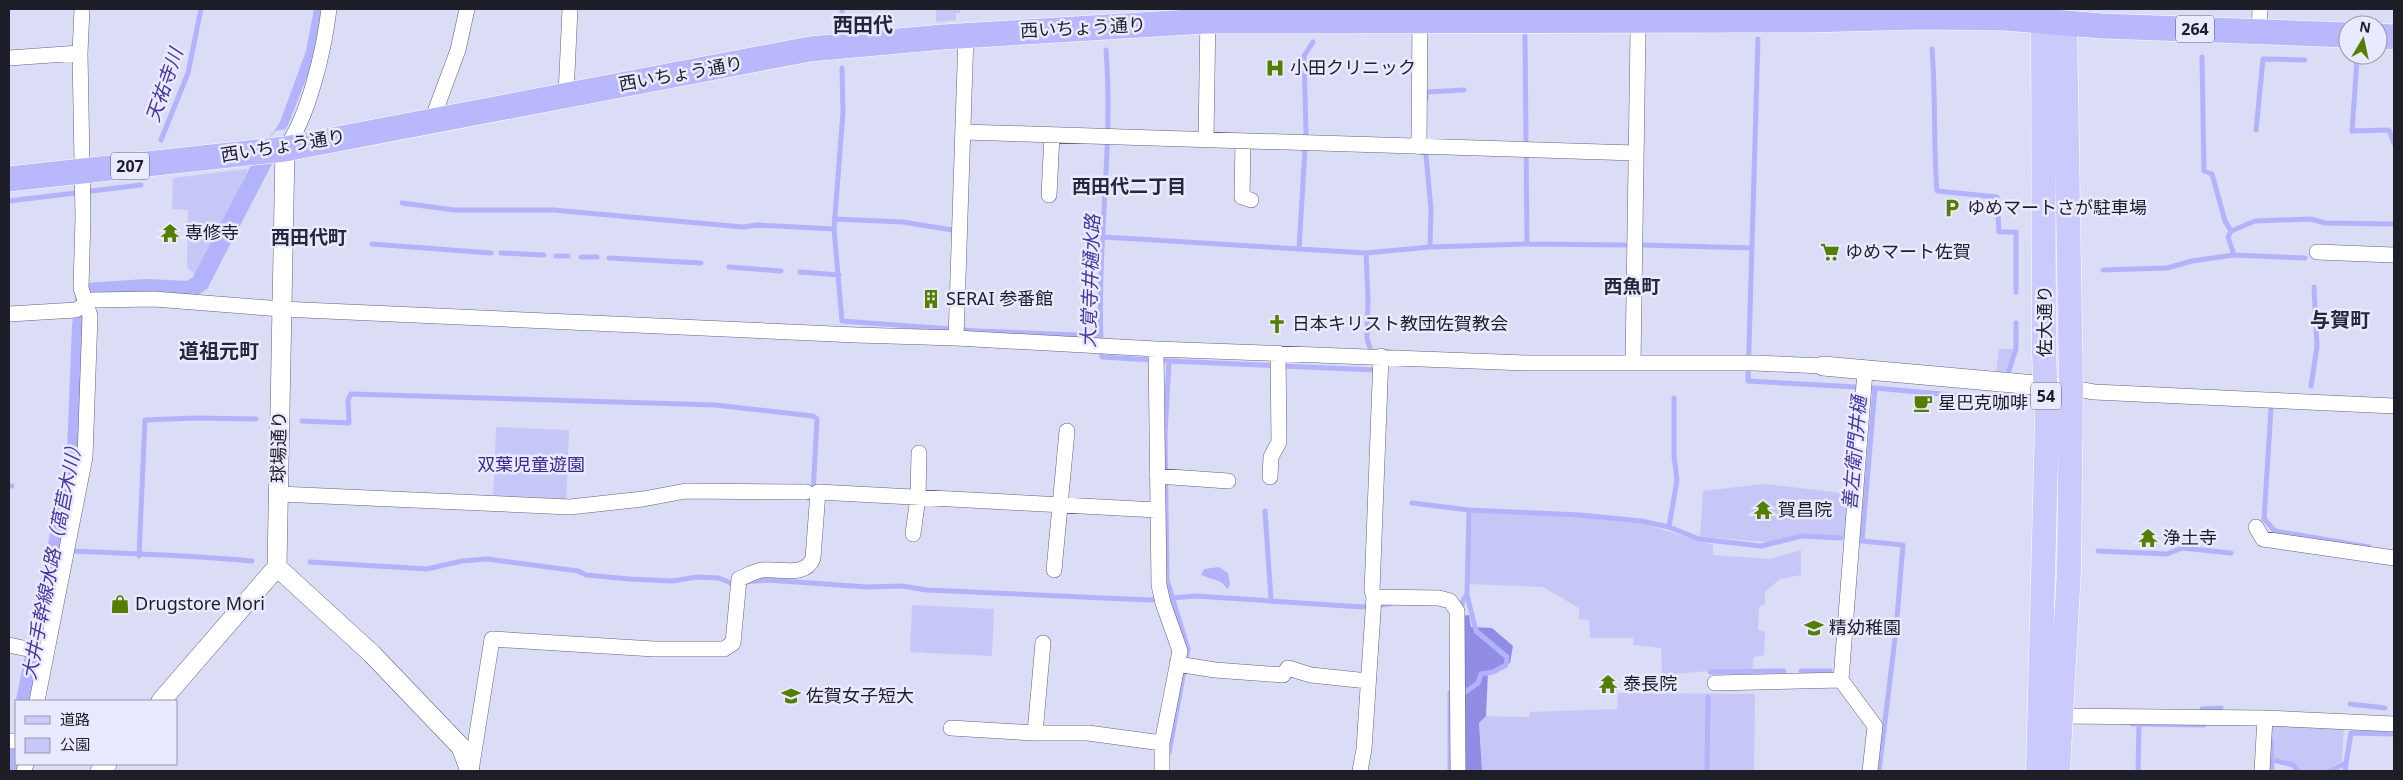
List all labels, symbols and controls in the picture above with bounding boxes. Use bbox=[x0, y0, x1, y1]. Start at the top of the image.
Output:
district label: 西田代 bbox=[833, 11, 893, 38]
street label: 西いちょう通り bbox=[1019, 12, 1146, 42]
road number: 264 bbox=[2176, 15, 2214, 42]
north arrow bbox=[2338, 15, 2388, 65]
text: N bbox=[2358, 16, 2372, 37]
water label: 天祐寺川 bbox=[139, 43, 189, 125]
street label: 西いちょう通り bbox=[617, 50, 745, 96]
place label: 小田クリニック bbox=[1290, 55, 1416, 79]
hospital icon: 小田クリニック bbox=[1264, 57, 1286, 79]
street label: 西いちょう通り bbox=[219, 123, 347, 167]
road number: 207 bbox=[111, 153, 149, 180]
district label: 西田代二丁目 bbox=[1072, 173, 1186, 199]
place label: ゆめマートさが駐車場 bbox=[1967, 195, 2147, 219]
parking icon: ゆめマートさが駐車場 bbox=[1941, 197, 1963, 219]
water label: 大覚寺井樋水路 bbox=[1075, 212, 1105, 348]
place label: 専修寺 bbox=[185, 220, 239, 244]
temple icon: 専修寺 bbox=[159, 222, 181, 244]
district label: 西田代町 bbox=[271, 224, 347, 250]
place label: ゆめマート佐賀 bbox=[1845, 239, 1971, 263]
supermarket icon: ゆめマート佐賀 bbox=[1819, 241, 1841, 263]
district label: 西魚町 bbox=[1603, 273, 1661, 299]
street label: 佐大通り bbox=[2032, 285, 2056, 357]
place label: SERAI 参番館 bbox=[946, 286, 1053, 310]
building icon: SERAI 参番館 bbox=[920, 288, 942, 310]
district label: 与賀町 bbox=[2310, 306, 2370, 333]
place label: 日本キリスト教団佐賀教会 bbox=[1292, 311, 1508, 335]
church icon: 日本キリスト教団佐賀教会 bbox=[1266, 313, 1288, 335]
district label: 道祖元町 bbox=[179, 337, 259, 364]
road number: 54 bbox=[2031, 382, 2061, 410]
place label: 星巴克咖啡 bbox=[1938, 390, 2028, 414]
water label: 善左衛門井樋 bbox=[1836, 392, 1872, 511]
cafe icon: 星巴克咖啡 bbox=[1912, 392, 1934, 414]
street label: 球場通り bbox=[265, 411, 291, 483]
water label: 大井手幹線水路（萵苣木川） bbox=[16, 434, 88, 682]
park label: 双葉児童遊園 bbox=[477, 452, 585, 476]
place label: 賀昌院 bbox=[1778, 497, 1832, 521]
temple icon: 賀昌院 bbox=[1752, 499, 1774, 521]
place label: 浄土寺 bbox=[2163, 525, 2217, 549]
temple icon: 浄土寺 bbox=[2137, 527, 2159, 549]
place label: Drugstore Mori bbox=[135, 591, 265, 615]
shop icon: Drugstore Mori bbox=[109, 593, 131, 615]
place label: 精幼稚園 bbox=[1829, 615, 1901, 639]
school or university icon: 精幼稚園 bbox=[1803, 617, 1825, 639]
place label: 泰長院 bbox=[1623, 671, 1677, 695]
temple icon: 泰長院 bbox=[1597, 673, 1619, 695]
place label: 佐賀女子短大 bbox=[806, 683, 914, 707]
school or university icon: 佐賀女子短大 bbox=[780, 685, 802, 707]
legend bbox=[15, 700, 178, 765]
text: 道路 bbox=[60, 709, 90, 729]
text: 公園 bbox=[60, 734, 90, 754]

